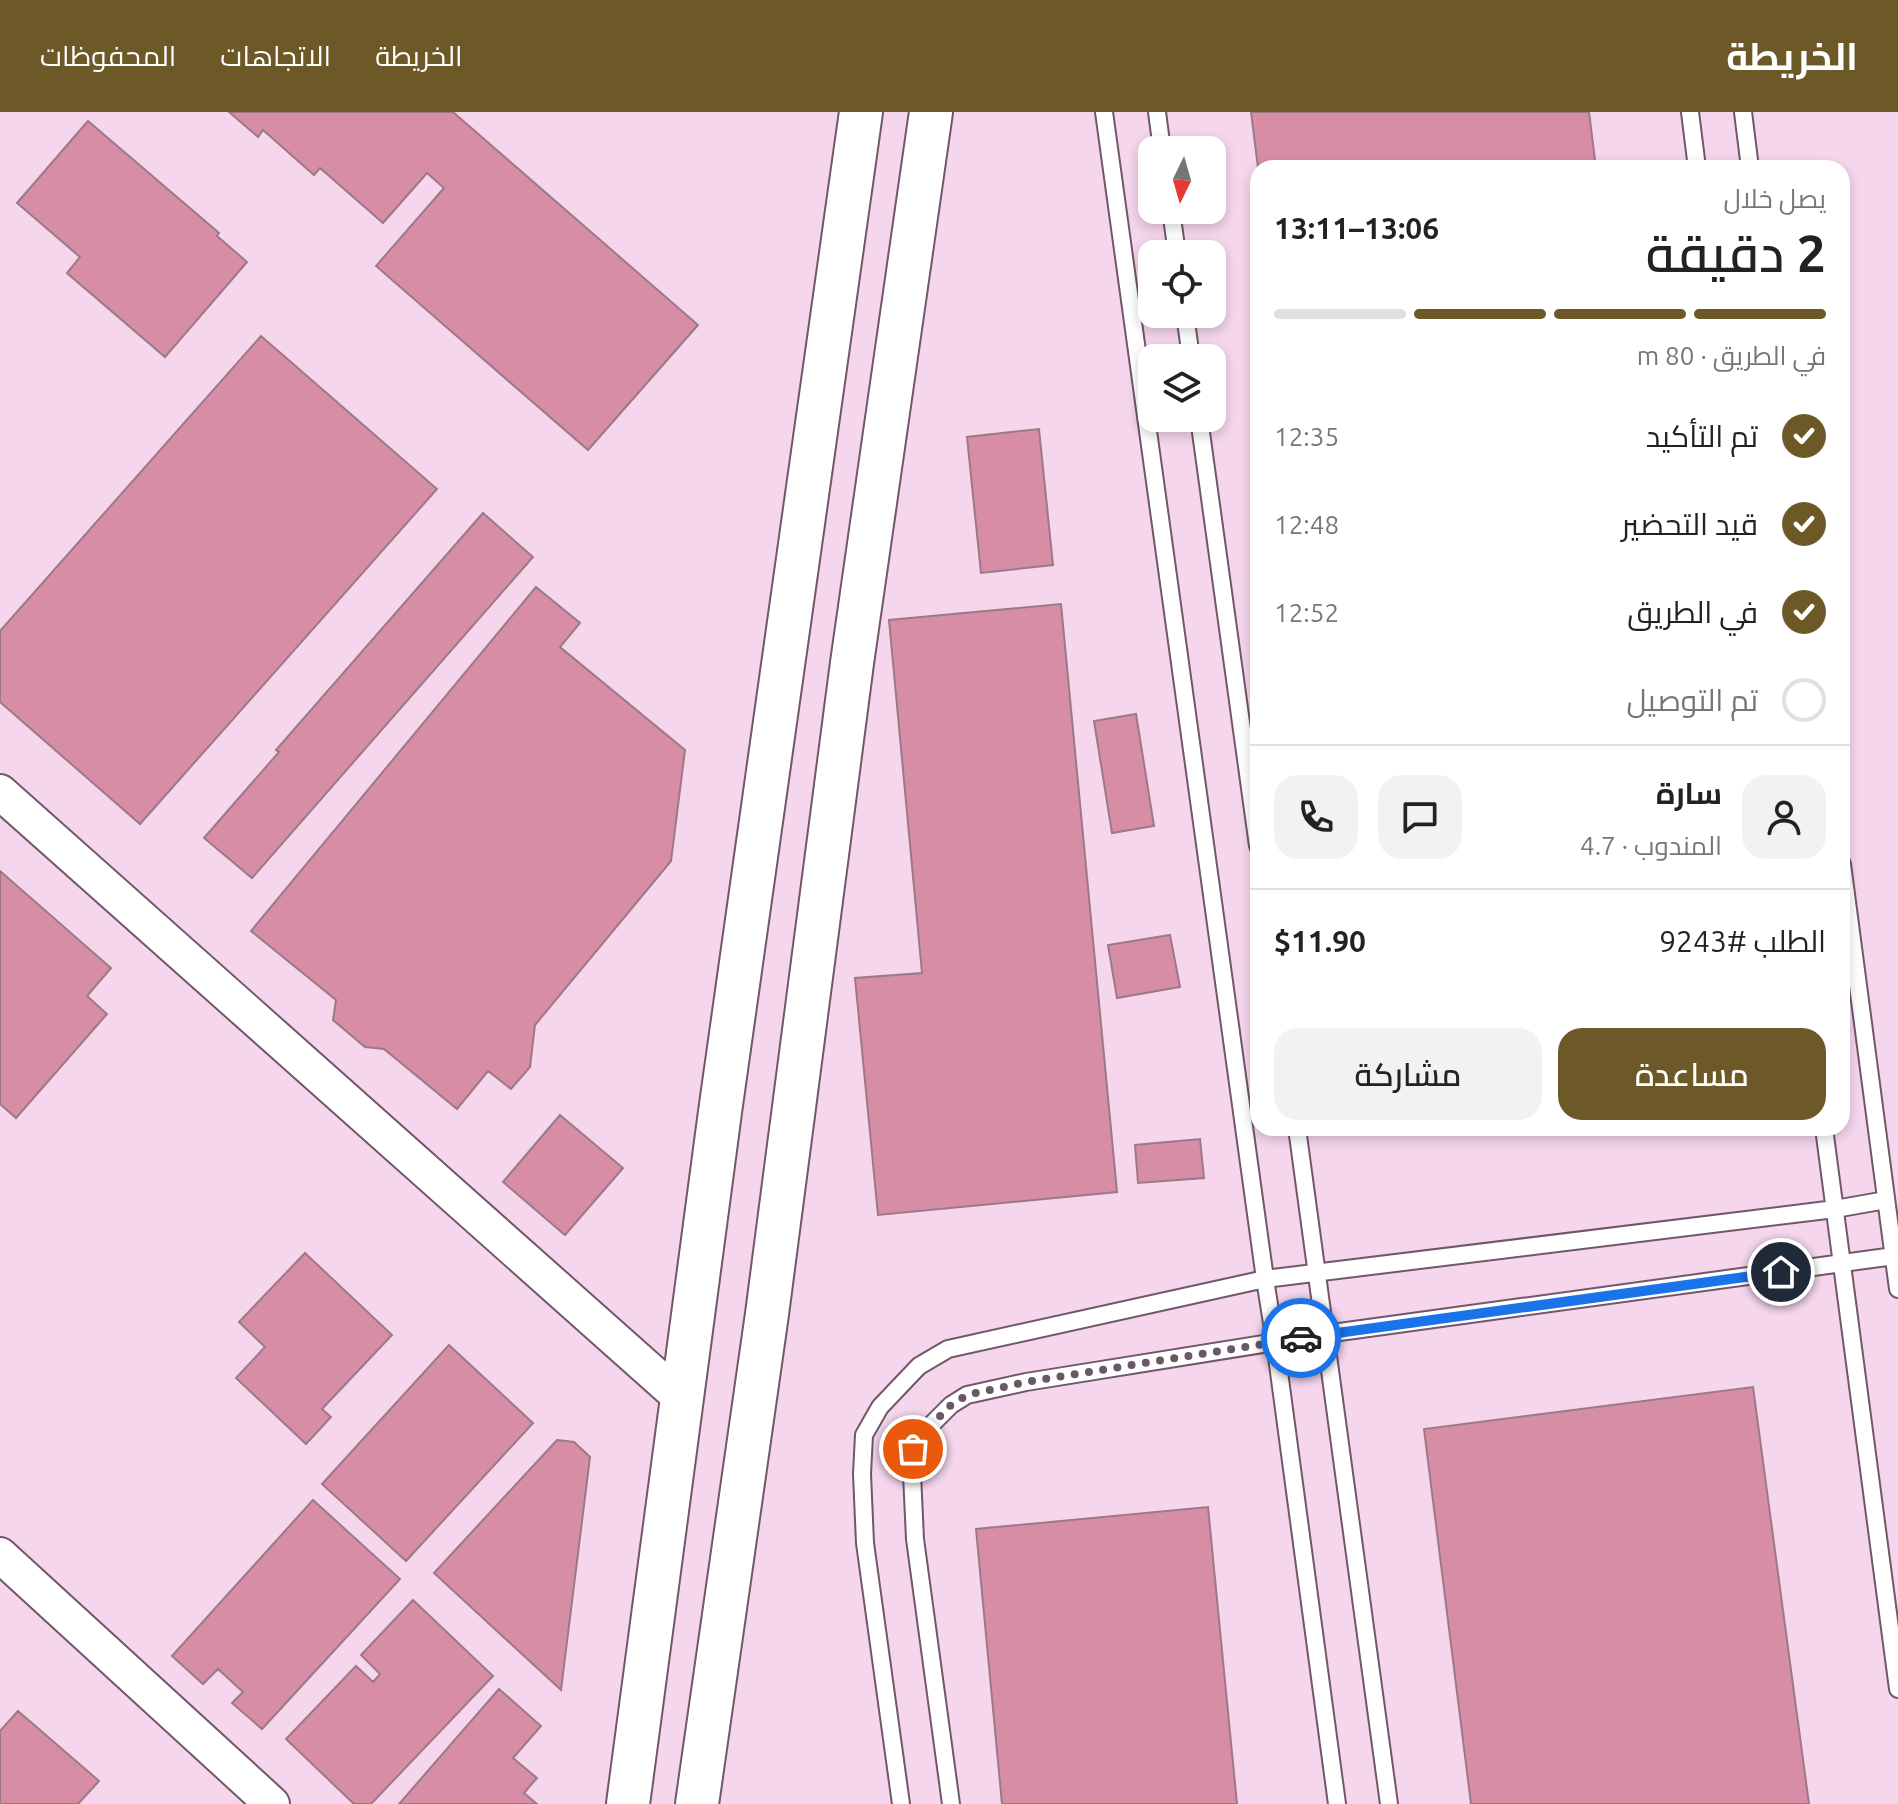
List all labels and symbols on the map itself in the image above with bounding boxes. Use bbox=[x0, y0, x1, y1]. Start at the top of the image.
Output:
north arrow bbox=[1138, 136, 1226, 224]
pin bbox=[1747, 1238, 1815, 1306]
courier bbox=[1261, 1298, 1341, 1378]
pin bbox=[879, 1415, 947, 1483]

